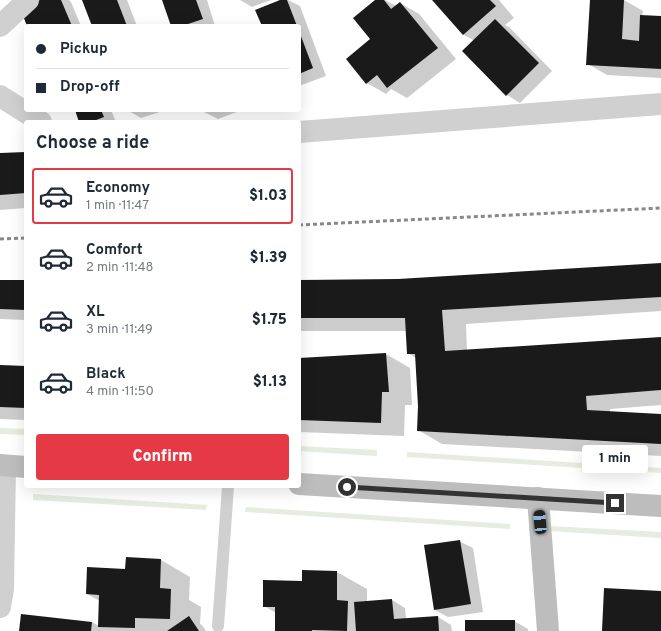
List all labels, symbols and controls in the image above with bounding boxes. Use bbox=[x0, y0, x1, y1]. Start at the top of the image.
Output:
text: Pickup bbox=[60, 40, 108, 59]
text: Drop-off bbox=[60, 78, 120, 97]
text: Choose a ride bbox=[36, 132, 149, 155]
icon: car bbox=[38, 178, 74, 214]
text: Economy bbox=[86, 179, 150, 198]
text: $1.03 bbox=[249, 187, 287, 206]
text: 1 min · 11:47 bbox=[86, 198, 149, 214]
icon: car bbox=[38, 240, 74, 276]
text: Comfort bbox=[86, 241, 143, 260]
text: $1.39 bbox=[250, 249, 287, 268]
text: 2 min · 11:48 bbox=[86, 260, 153, 276]
icon: car bbox=[38, 302, 74, 338]
text: XL bbox=[86, 303, 104, 322]
text: $1.75 bbox=[252, 311, 287, 330]
text: 3 min · 11:49 bbox=[86, 322, 153, 338]
icon: car bbox=[38, 364, 74, 400]
text: Black bbox=[86, 365, 126, 384]
text: $1.13 bbox=[253, 373, 287, 392]
text: 4 min · 11:50 bbox=[86, 384, 154, 400]
button: Confirm bbox=[36, 434, 289, 480]
callout: 1 min bbox=[582, 445, 648, 473]
text: 1 min bbox=[599, 451, 631, 467]
route start bbox=[338, 478, 356, 496]
route end bbox=[606, 494, 624, 512]
car bbox=[533, 510, 547, 534]

